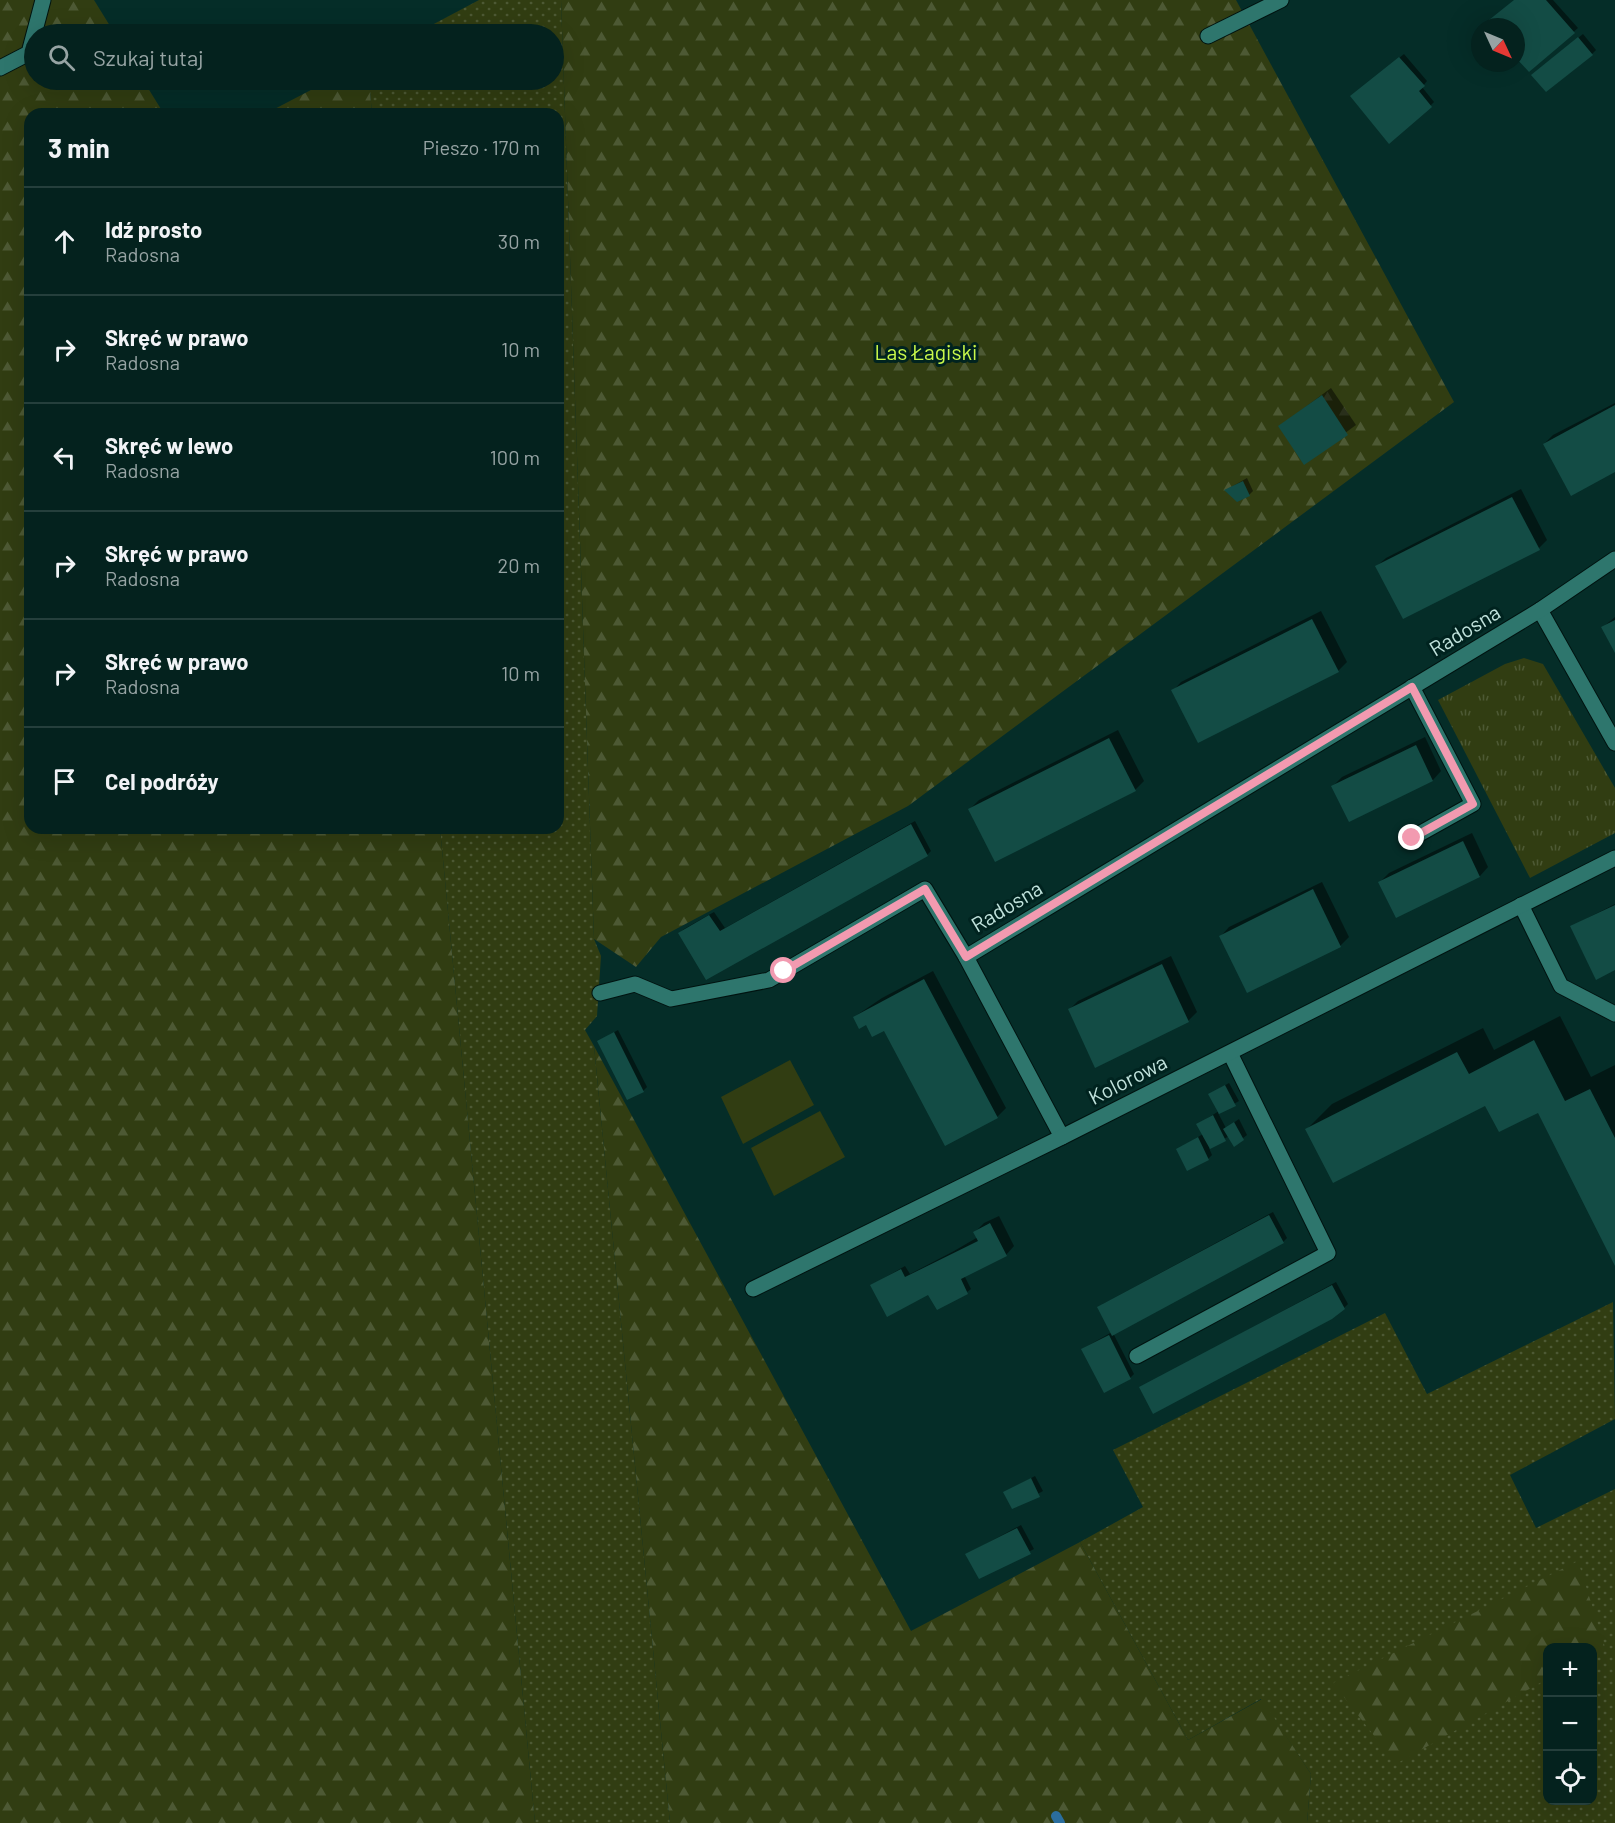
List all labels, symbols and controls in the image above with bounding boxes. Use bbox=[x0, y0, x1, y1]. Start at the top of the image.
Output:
north arrow bbox=[1471, 18, 1525, 72]
search box bbox=[24, 24, 564, 90]
icon: search bbox=[45, 41, 78, 74]
text: Szukaj tutaj bbox=[93, 44, 204, 70]
text: 3 min bbox=[48, 132, 110, 163]
text: Pieszo · 170 m bbox=[423, 135, 540, 159]
text: Idź prosto bbox=[105, 216, 202, 242]
icon: ahead bbox=[48, 225, 81, 258]
text: 30 m bbox=[498, 229, 540, 253]
text: Radosna bbox=[105, 242, 180, 266]
text: Skręć w prawo bbox=[105, 324, 249, 350]
icon: right bbox=[48, 333, 81, 366]
text: 10 m bbox=[501, 337, 540, 361]
park label: Las Łagiski bbox=[875, 339, 977, 364]
text: Radosna bbox=[105, 350, 180, 374]
text: Skręć w lewo bbox=[105, 432, 233, 458]
icon: left bbox=[48, 441, 81, 474]
text: 100 m bbox=[490, 445, 540, 469]
text: Radosna bbox=[105, 458, 180, 482]
text: Skręć w prawo bbox=[105, 540, 249, 566]
icon: right bbox=[48, 549, 81, 582]
text: 20 m bbox=[497, 553, 540, 577]
text: Radosna bbox=[105, 566, 180, 590]
street label: Radosna bbox=[1424, 599, 1504, 661]
text: Skręć w prawo bbox=[105, 648, 249, 674]
icon: right bbox=[48, 657, 81, 690]
text: 10 m bbox=[501, 661, 540, 685]
text: Radosna bbox=[105, 674, 180, 698]
icon: arrive bbox=[48, 765, 81, 798]
text: Cel podróży bbox=[105, 768, 219, 794]
route end bbox=[1398, 824, 1424, 850]
street label: Radosna bbox=[966, 875, 1046, 937]
route start bbox=[770, 957, 796, 983]
street label: Kolorowa bbox=[1084, 1048, 1171, 1109]
map controls bbox=[1543, 1643, 1597, 1805]
button: + bbox=[1543, 1643, 1597, 1697]
button: − bbox=[1543, 1697, 1597, 1751]
button: locate bbox=[1543, 1751, 1597, 1805]

